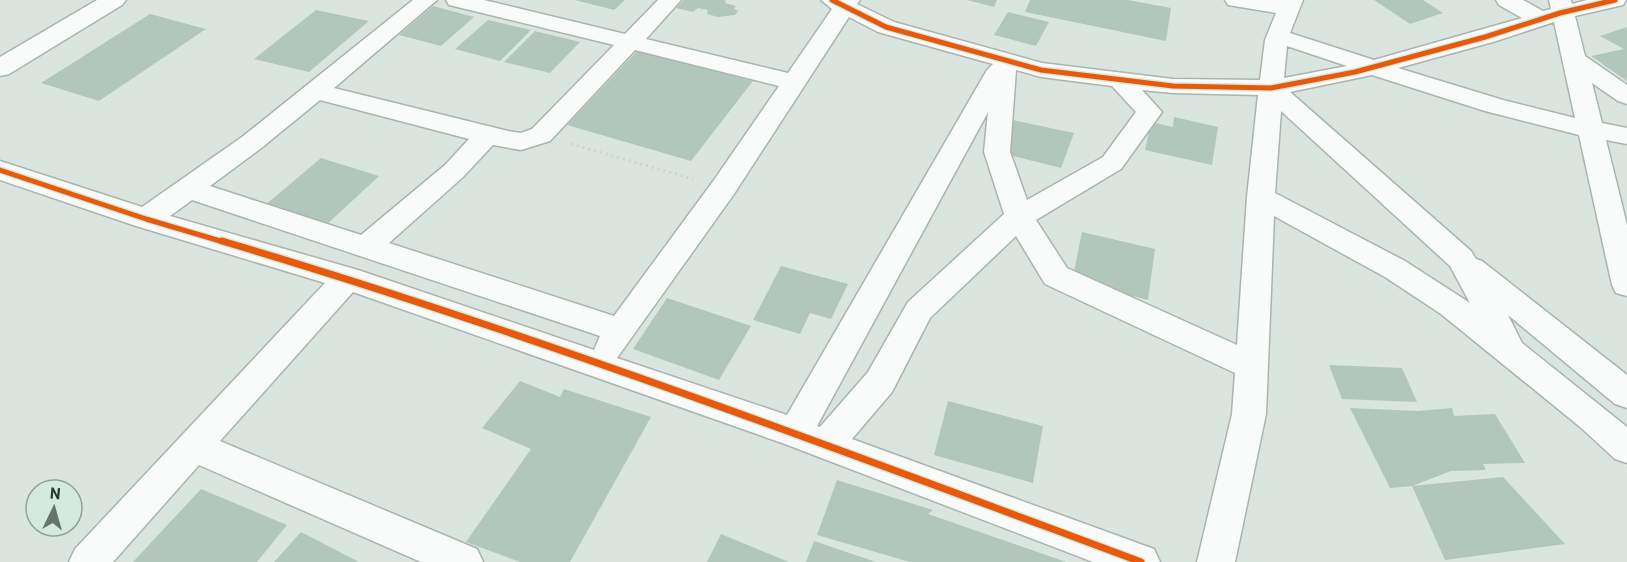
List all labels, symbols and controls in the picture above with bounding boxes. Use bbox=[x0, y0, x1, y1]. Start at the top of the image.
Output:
north arrow bbox=[24, 478, 84, 538]
text: N bbox=[49, 483, 61, 502]

